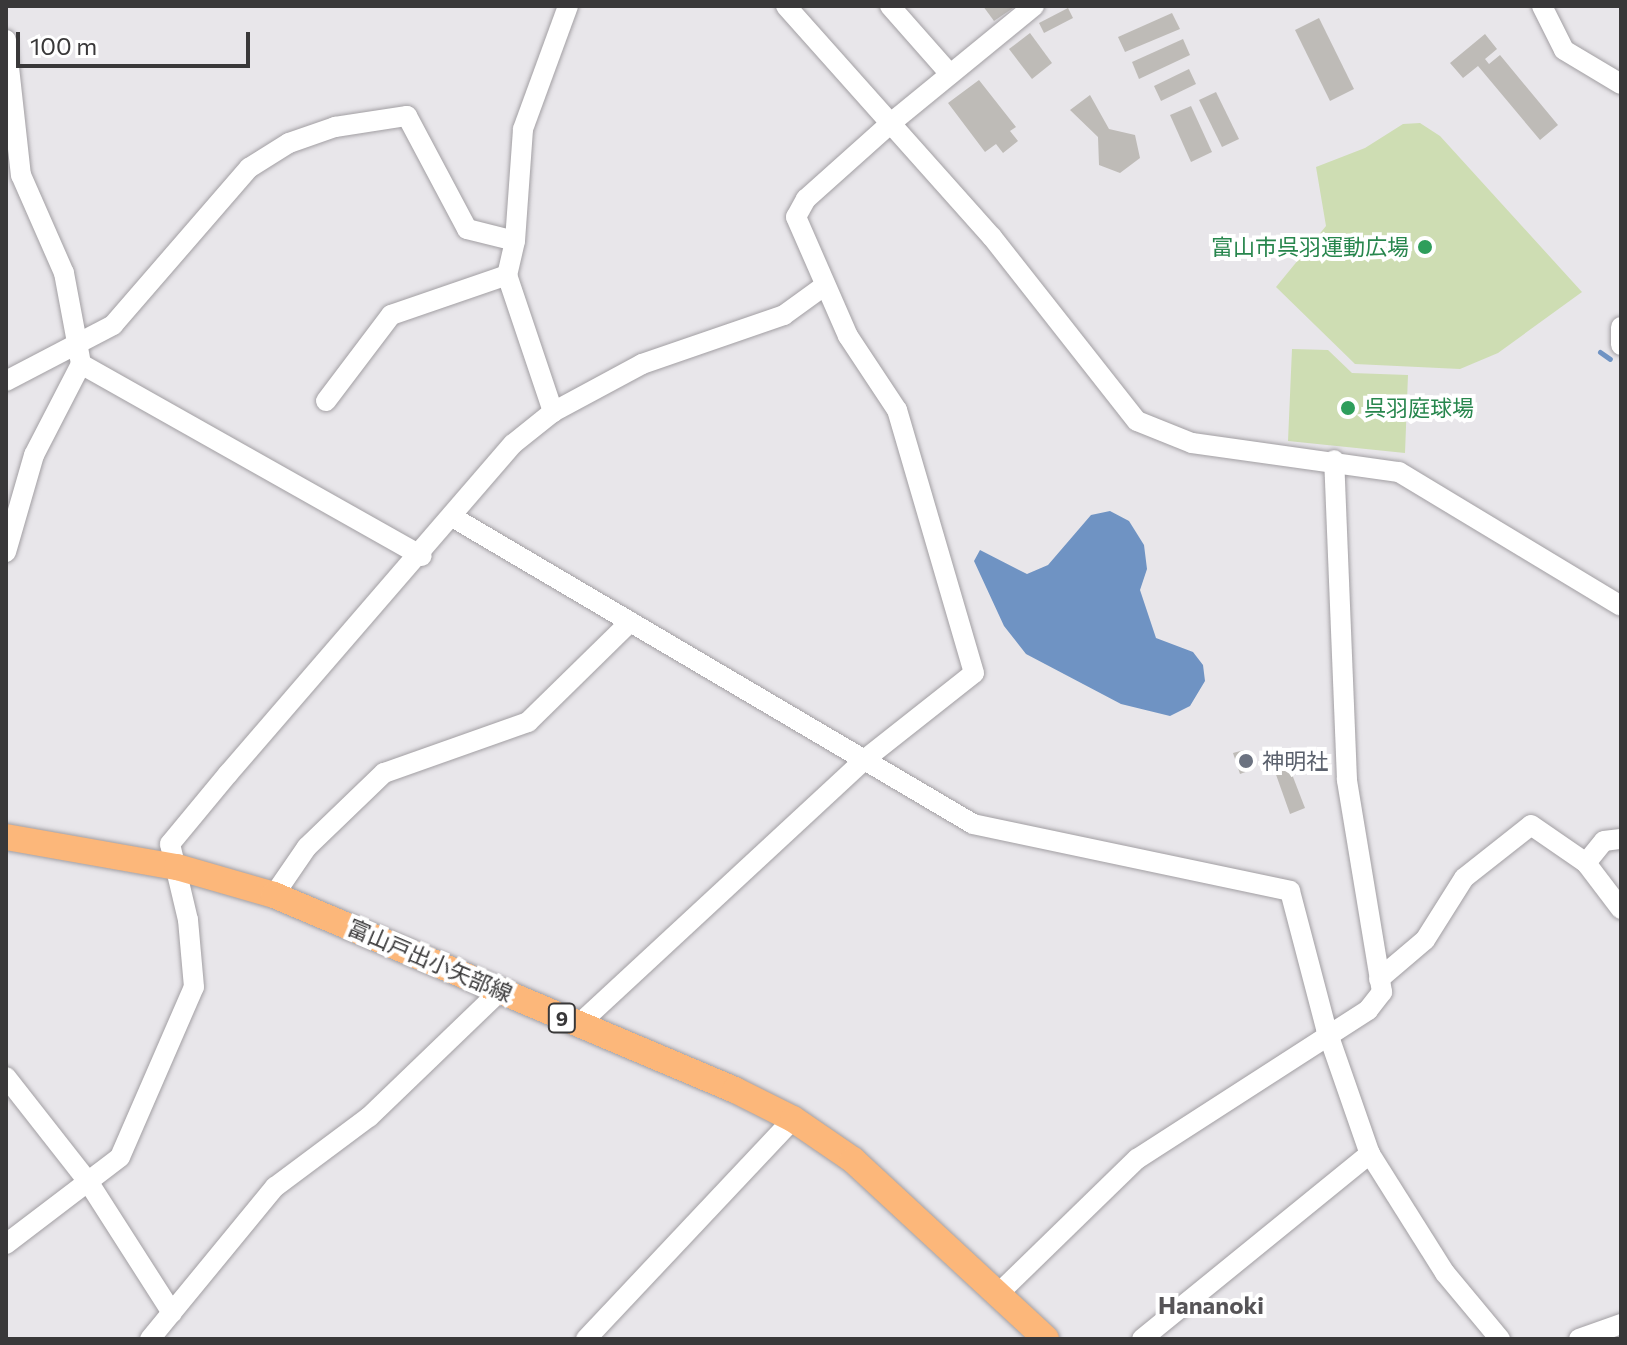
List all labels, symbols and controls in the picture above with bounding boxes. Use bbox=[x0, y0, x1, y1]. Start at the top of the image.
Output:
scale bar bbox=[20, 16, 254, 66]
text: 100 m bbox=[30, 31, 97, 60]
place label: 富山市呉羽運動広場 bbox=[1211, 234, 1409, 260]
marker: 富山市呉羽運動広場 bbox=[1416, 238, 1434, 256]
place label: 呉羽庭球場 bbox=[1364, 395, 1474, 421]
marker: 呉羽庭球場 bbox=[1339, 399, 1357, 417]
place label: 神明社 bbox=[1262, 748, 1328, 774]
marker: 神明社 bbox=[1237, 752, 1255, 770]
street label: 富山戸出小矢部線 bbox=[344, 913, 516, 1007]
road number: 9 bbox=[546, 1002, 578, 1034]
district label: Hananoki bbox=[1158, 1291, 1264, 1319]

